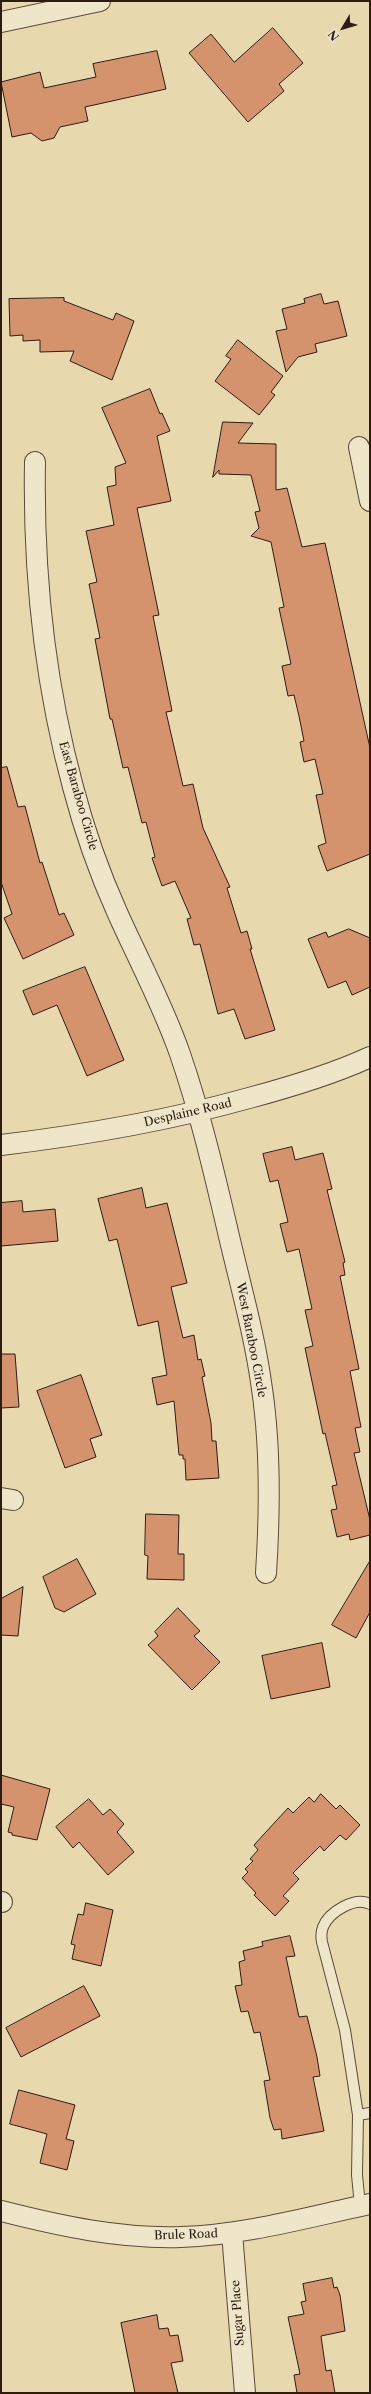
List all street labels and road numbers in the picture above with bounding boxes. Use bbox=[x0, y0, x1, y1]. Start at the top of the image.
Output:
street label: East Baraboo Circle bbox=[56, 740, 100, 852]
street label: Desplaine Road bbox=[143, 1096, 233, 1130]
street label: West Baraboo Circle bbox=[233, 1281, 269, 1399]
street label: Brule Road bbox=[154, 2227, 218, 2243]
street label: Sugar Place bbox=[229, 2279, 247, 2347]

